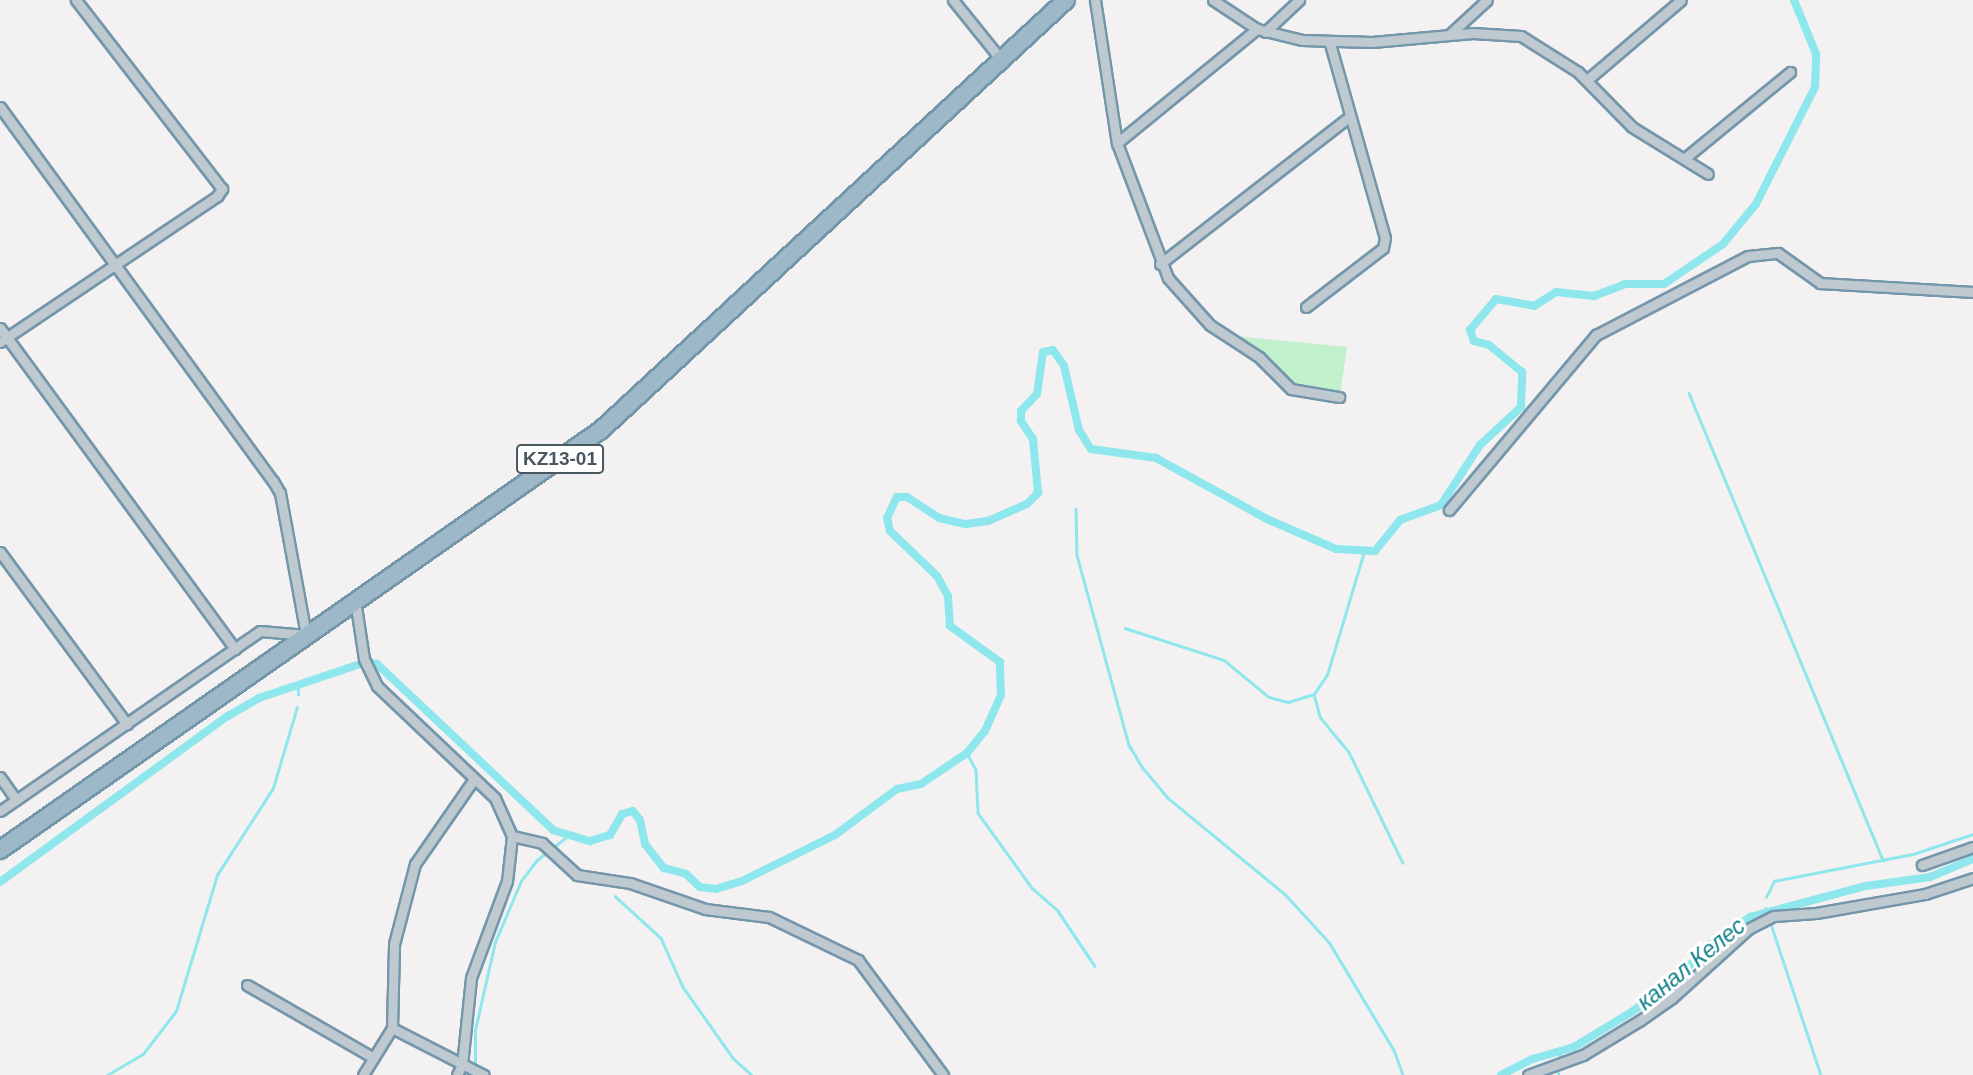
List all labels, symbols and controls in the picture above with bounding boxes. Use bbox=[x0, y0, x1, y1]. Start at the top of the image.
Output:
road number: KZ13-01 bbox=[514, 444, 606, 474]
water label: канал Келес bbox=[1631, 912, 1751, 1016]

